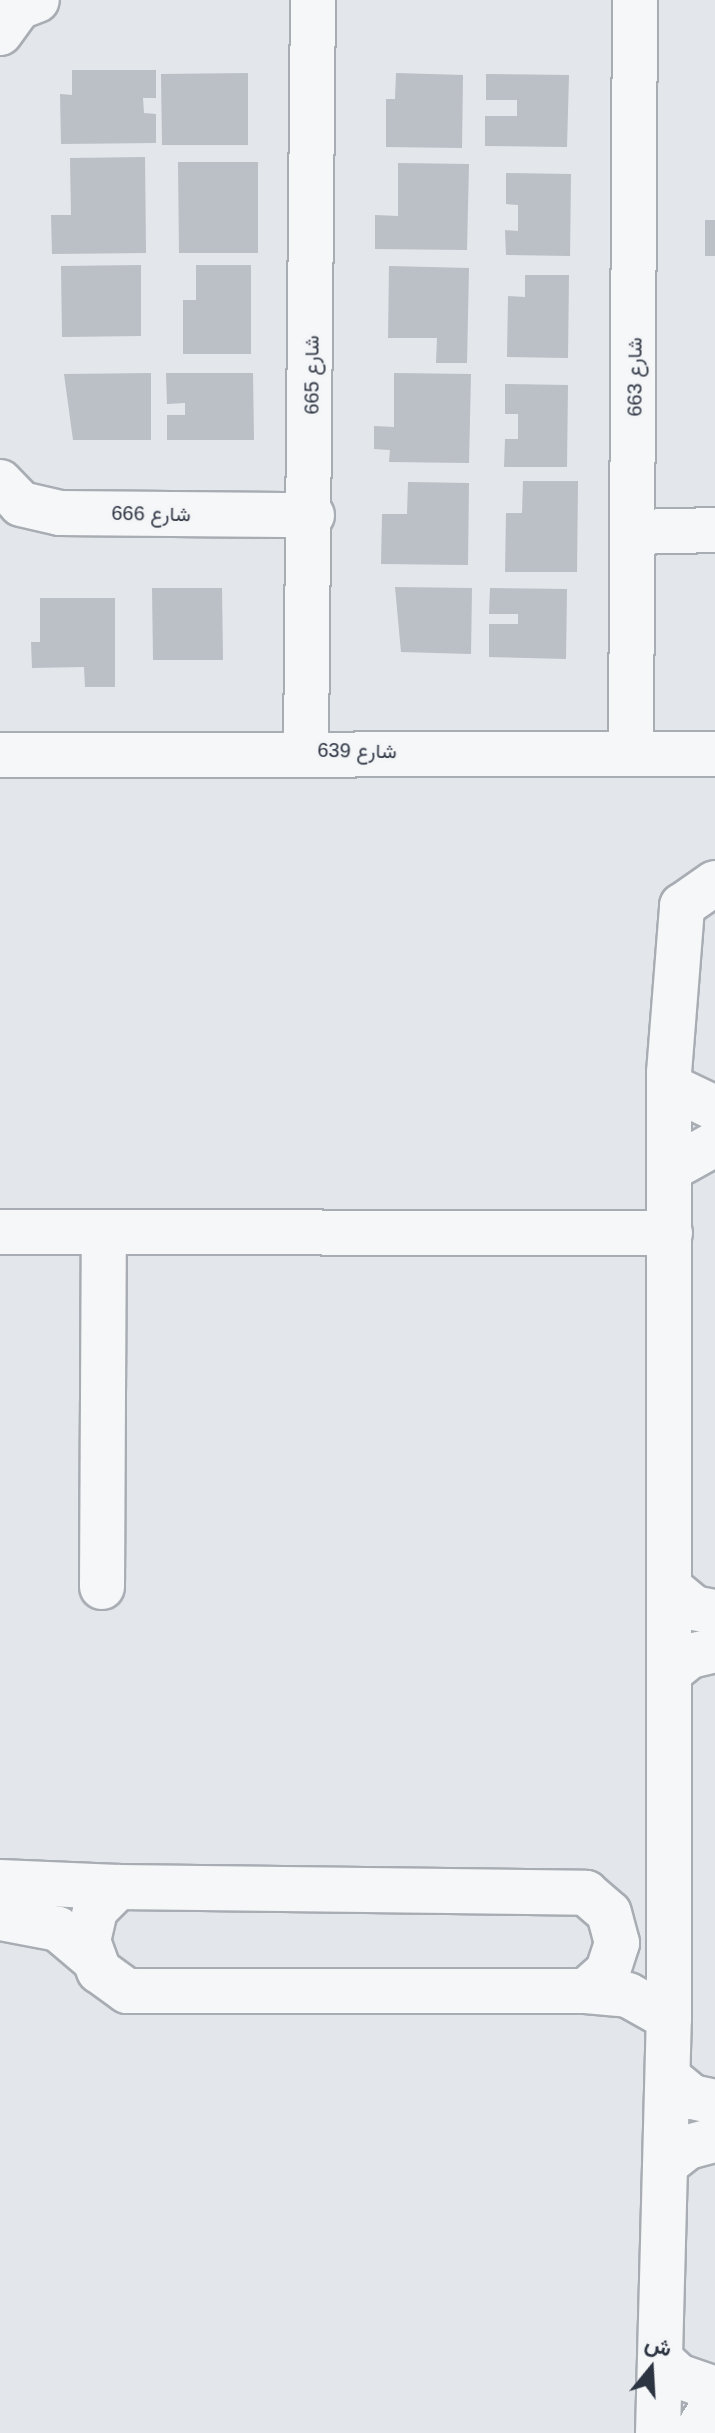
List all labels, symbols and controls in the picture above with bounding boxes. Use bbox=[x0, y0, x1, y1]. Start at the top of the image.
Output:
street label: شارع 665 bbox=[300, 335, 324, 415]
street label: شارع 663 bbox=[623, 337, 647, 417]
street label: شارع 666 bbox=[111, 501, 191, 527]
street label: شارع 639 bbox=[317, 738, 397, 764]
north arrow bbox=[611, 2329, 691, 2409]
text: ش bbox=[642, 2330, 675, 2362]

